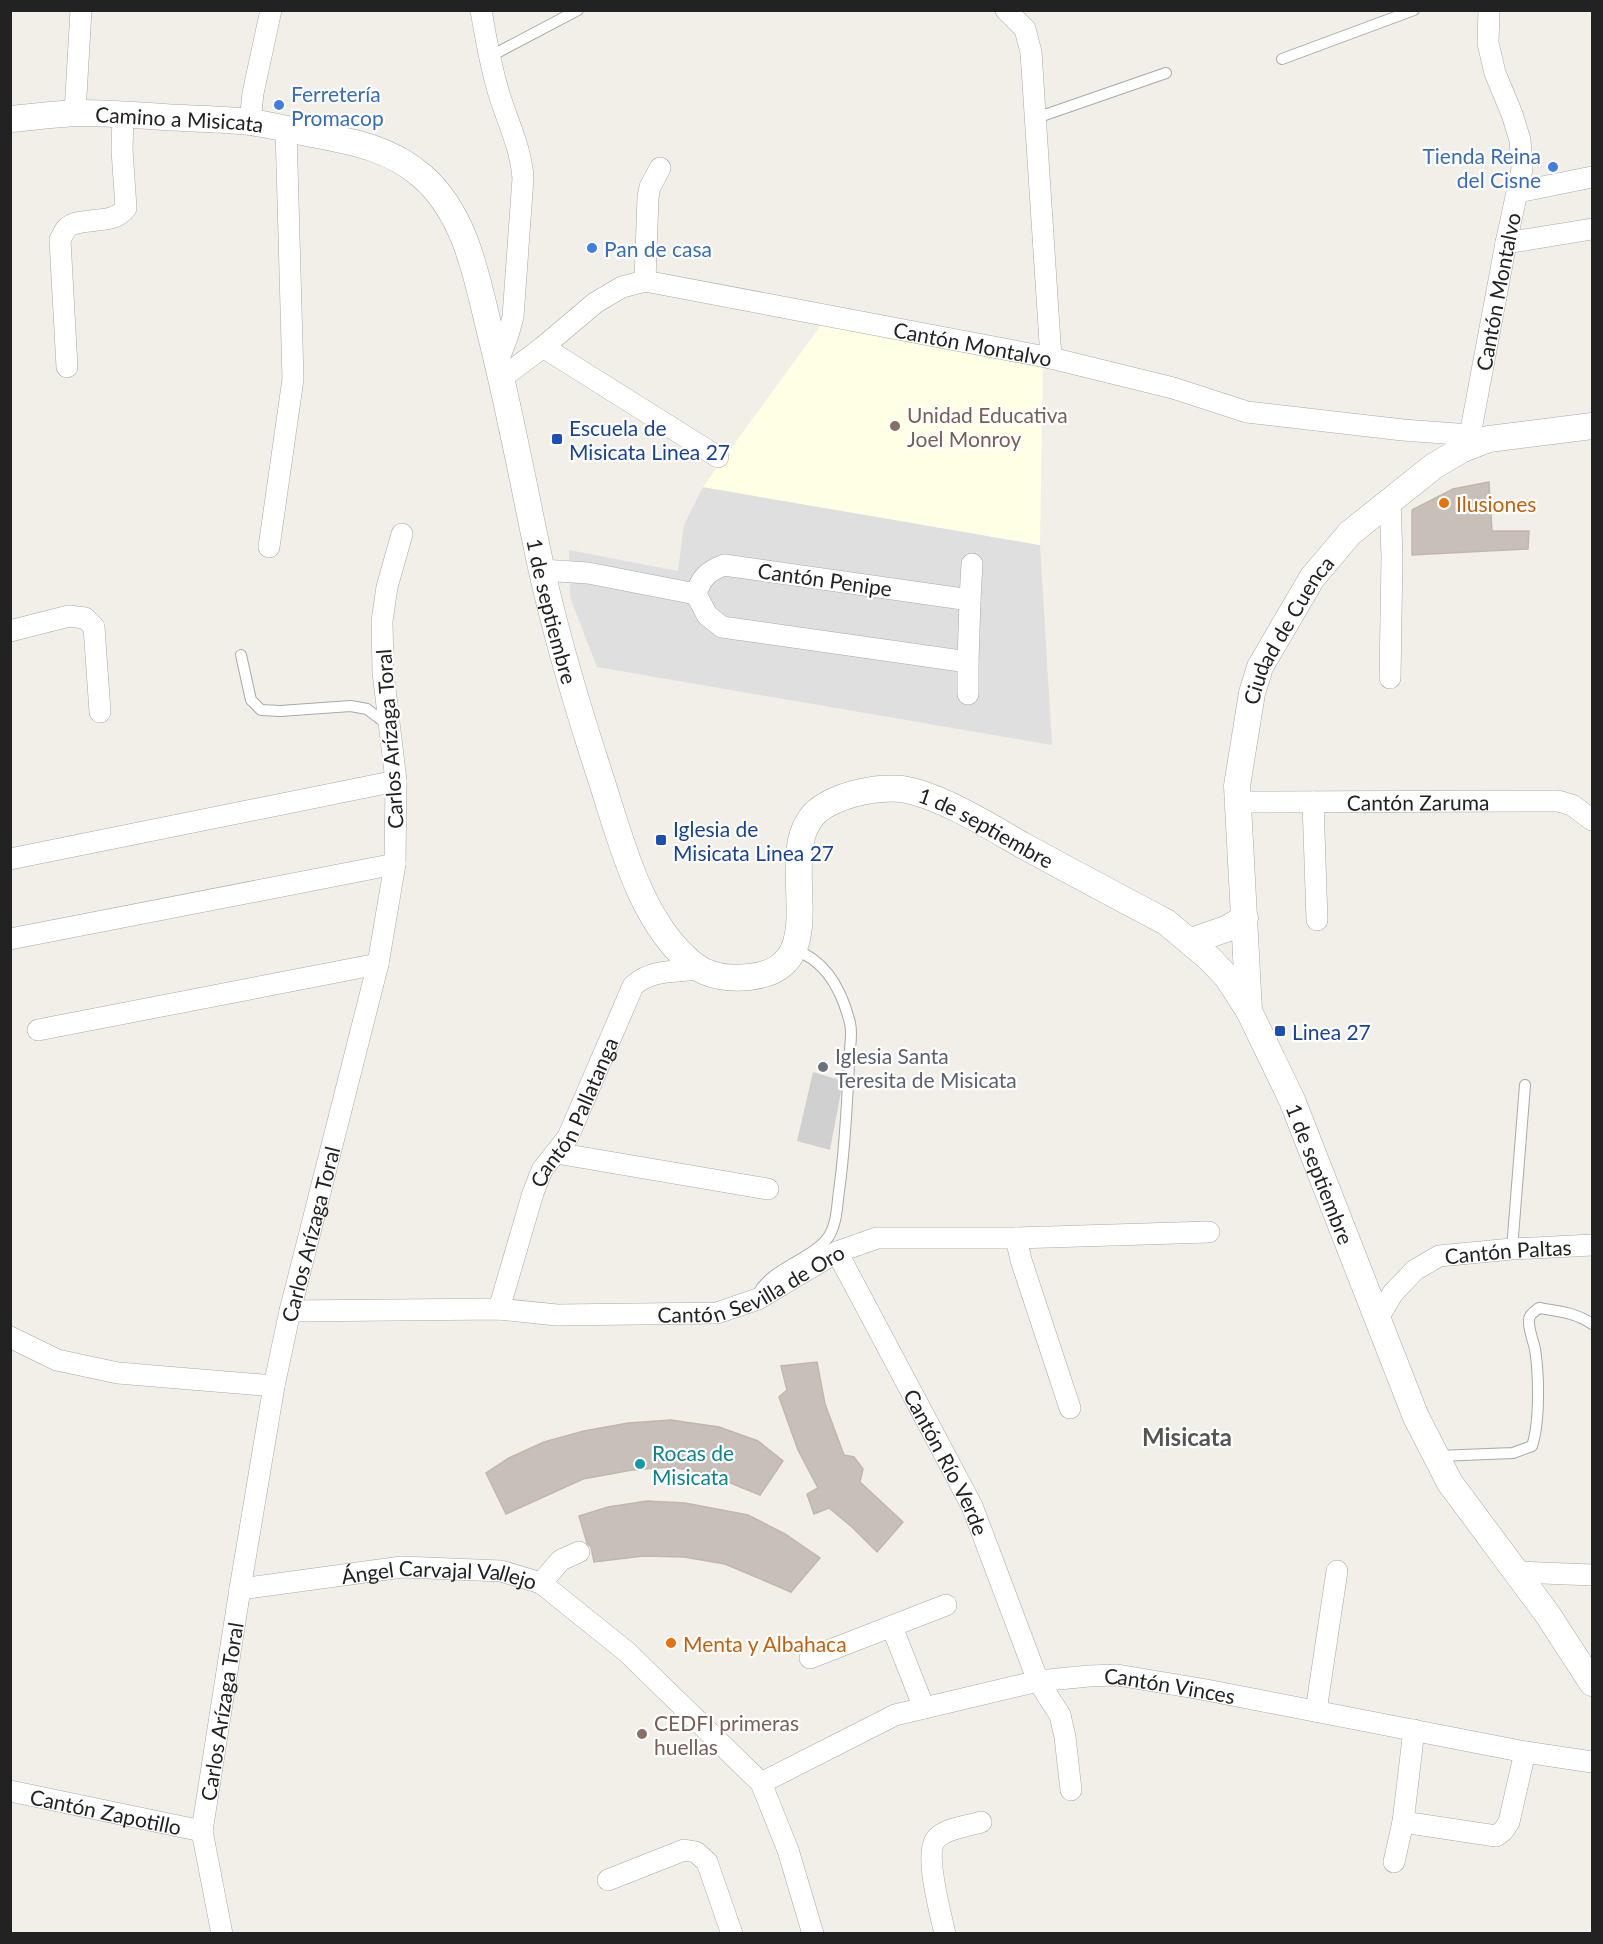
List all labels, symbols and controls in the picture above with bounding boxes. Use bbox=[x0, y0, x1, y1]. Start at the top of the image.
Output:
place label: Ferretería Promacop bbox=[291, 81, 384, 130]
marker: Ferretería Promacop bbox=[272, 98, 286, 112]
street label: Camino a Misicata bbox=[95, 101, 266, 137]
place label: Tienda Reina del Cisne bbox=[1422, 143, 1541, 192]
marker: Tienda Reina del Cisne bbox=[1546, 160, 1560, 174]
street label: Cantón Montalvo bbox=[1470, 210, 1525, 373]
place label: Pan de casa bbox=[604, 236, 712, 261]
marker: Pan de casa bbox=[585, 241, 599, 255]
street label: Cantón Montalvo bbox=[892, 316, 1054, 370]
place label: Unidad Educativa Joel Monroy bbox=[907, 402, 1068, 451]
place label: Escuela de Misicata Linea 27 bbox=[569, 415, 730, 464]
marker: Unidad Educativa Joel Monroy bbox=[888, 419, 902, 433]
marker: Escuela de Misicata Linea 27 bbox=[550, 432, 564, 446]
place label: Ilusiones bbox=[1456, 491, 1536, 516]
marker: Ilusiones bbox=[1437, 496, 1451, 510]
street label: 1 de septiembre bbox=[523, 536, 583, 687]
street label: Ciudad de Cuenca bbox=[1238, 550, 1338, 706]
street label: Cantón Penipe bbox=[756, 557, 894, 601]
street label: Carlos Arízaga Toral bbox=[370, 648, 408, 830]
street label: 1 de septiembre bbox=[916, 781, 1058, 872]
street label: Cantón Zaruma bbox=[1347, 789, 1489, 814]
place label: Iglesia de Misicata Linea 27 bbox=[673, 816, 834, 865]
marker: Iglesia de Misicata Linea 27 bbox=[654, 833, 668, 847]
place label: Linea 27 bbox=[1292, 1019, 1371, 1044]
marker: Linea 27 bbox=[1273, 1024, 1287, 1038]
street label: Cantón Pallatanga bbox=[524, 1033, 622, 1190]
place label: Iglesia Santa Teresita de Misicata bbox=[835, 1043, 1017, 1092]
marker: Iglesia Santa Teresita de Misicata bbox=[816, 1060, 830, 1074]
street label: 1 de septiembre bbox=[1282, 1100, 1360, 1248]
street label: Carlos Arízaga Toral bbox=[276, 1143, 344, 1324]
street label: Cantón Paltas bbox=[1443, 1234, 1572, 1268]
street label: Cantón Sevilla de Oro bbox=[657, 1238, 848, 1326]
street label: Cantón Río Verde bbox=[899, 1384, 994, 1538]
district label: Misicata bbox=[1142, 1422, 1232, 1451]
place label: Rocas de Misicata bbox=[652, 1440, 734, 1489]
marker: Rocas de Misicata bbox=[633, 1457, 647, 1471]
street label: Ángel Carvajal Vallejo bbox=[340, 1554, 540, 1594]
street label: Carlos Arízaga Toral bbox=[194, 1620, 247, 1802]
place label: Menta y Albahaca bbox=[683, 1631, 847, 1656]
marker: Menta y Albahaca bbox=[664, 1636, 678, 1650]
street label: Cantón Vinces bbox=[1104, 1662, 1237, 1708]
place label: CEDFI primeras huellas bbox=[654, 1710, 799, 1759]
marker: CEDFI primeras huellas bbox=[635, 1727, 649, 1741]
street label: Cantón Zapotillo bbox=[28, 1783, 184, 1839]

